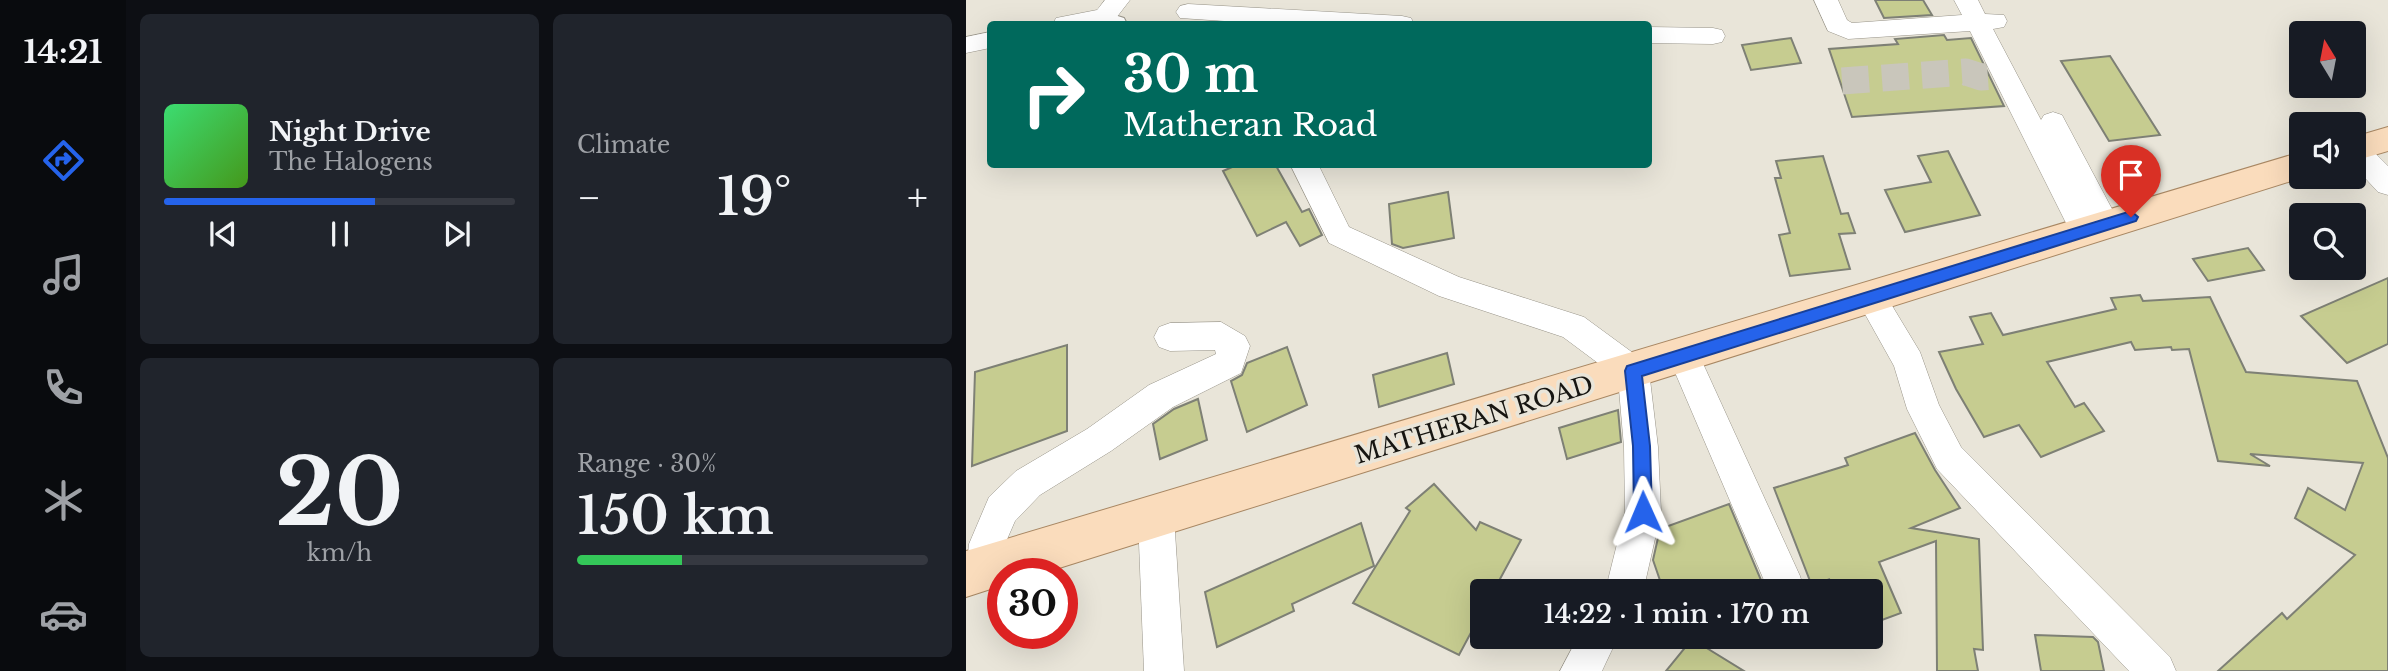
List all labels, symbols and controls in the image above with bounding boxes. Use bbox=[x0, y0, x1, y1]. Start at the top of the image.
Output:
north arrow bbox=[2289, 21, 2366, 98]
map controls bbox=[2289, 21, 2366, 280]
text: 14:21 bbox=[23, 32, 103, 72]
text: 30 m bbox=[1123, 44, 1258, 105]
icon: right bbox=[1008, 49, 1099, 140]
text: Matheran Road bbox=[1123, 105, 1377, 145]
button: sound bbox=[2289, 112, 2366, 189]
text: Night Drive bbox=[269, 116, 431, 148]
text: Climate bbox=[577, 131, 670, 159]
icon: directions bbox=[39, 136, 88, 185]
pin bbox=[2101, 145, 2161, 217]
text: The Halogens bbox=[269, 148, 433, 176]
icon: arrive bbox=[2112, 156, 2150, 194]
text: 19° bbox=[717, 165, 792, 229]
text: − bbox=[577, 174, 601, 221]
text: + bbox=[907, 174, 928, 221]
button: search bbox=[2289, 203, 2366, 280]
icon: previous bbox=[204, 215, 242, 253]
icon: pause bbox=[321, 215, 359, 253]
icon: next bbox=[438, 215, 476, 253]
icon: music bbox=[39, 250, 88, 299]
icon: phone bbox=[39, 363, 88, 412]
street label: MATHERAN ROAD bbox=[1351, 369, 1597, 470]
text: 20 bbox=[276, 437, 403, 550]
text: Range · 30% bbox=[577, 450, 716, 478]
position arrow bbox=[1606, 475, 1680, 549]
icon: climate bbox=[39, 476, 88, 525]
text: 150 km bbox=[577, 484, 774, 548]
text: km/h bbox=[307, 539, 372, 567]
speed limit sign: 30 bbox=[987, 558, 1078, 649]
icon: car bbox=[39, 590, 88, 639]
text: 14:22 · 1 min · 170 m bbox=[1543, 598, 1810, 630]

